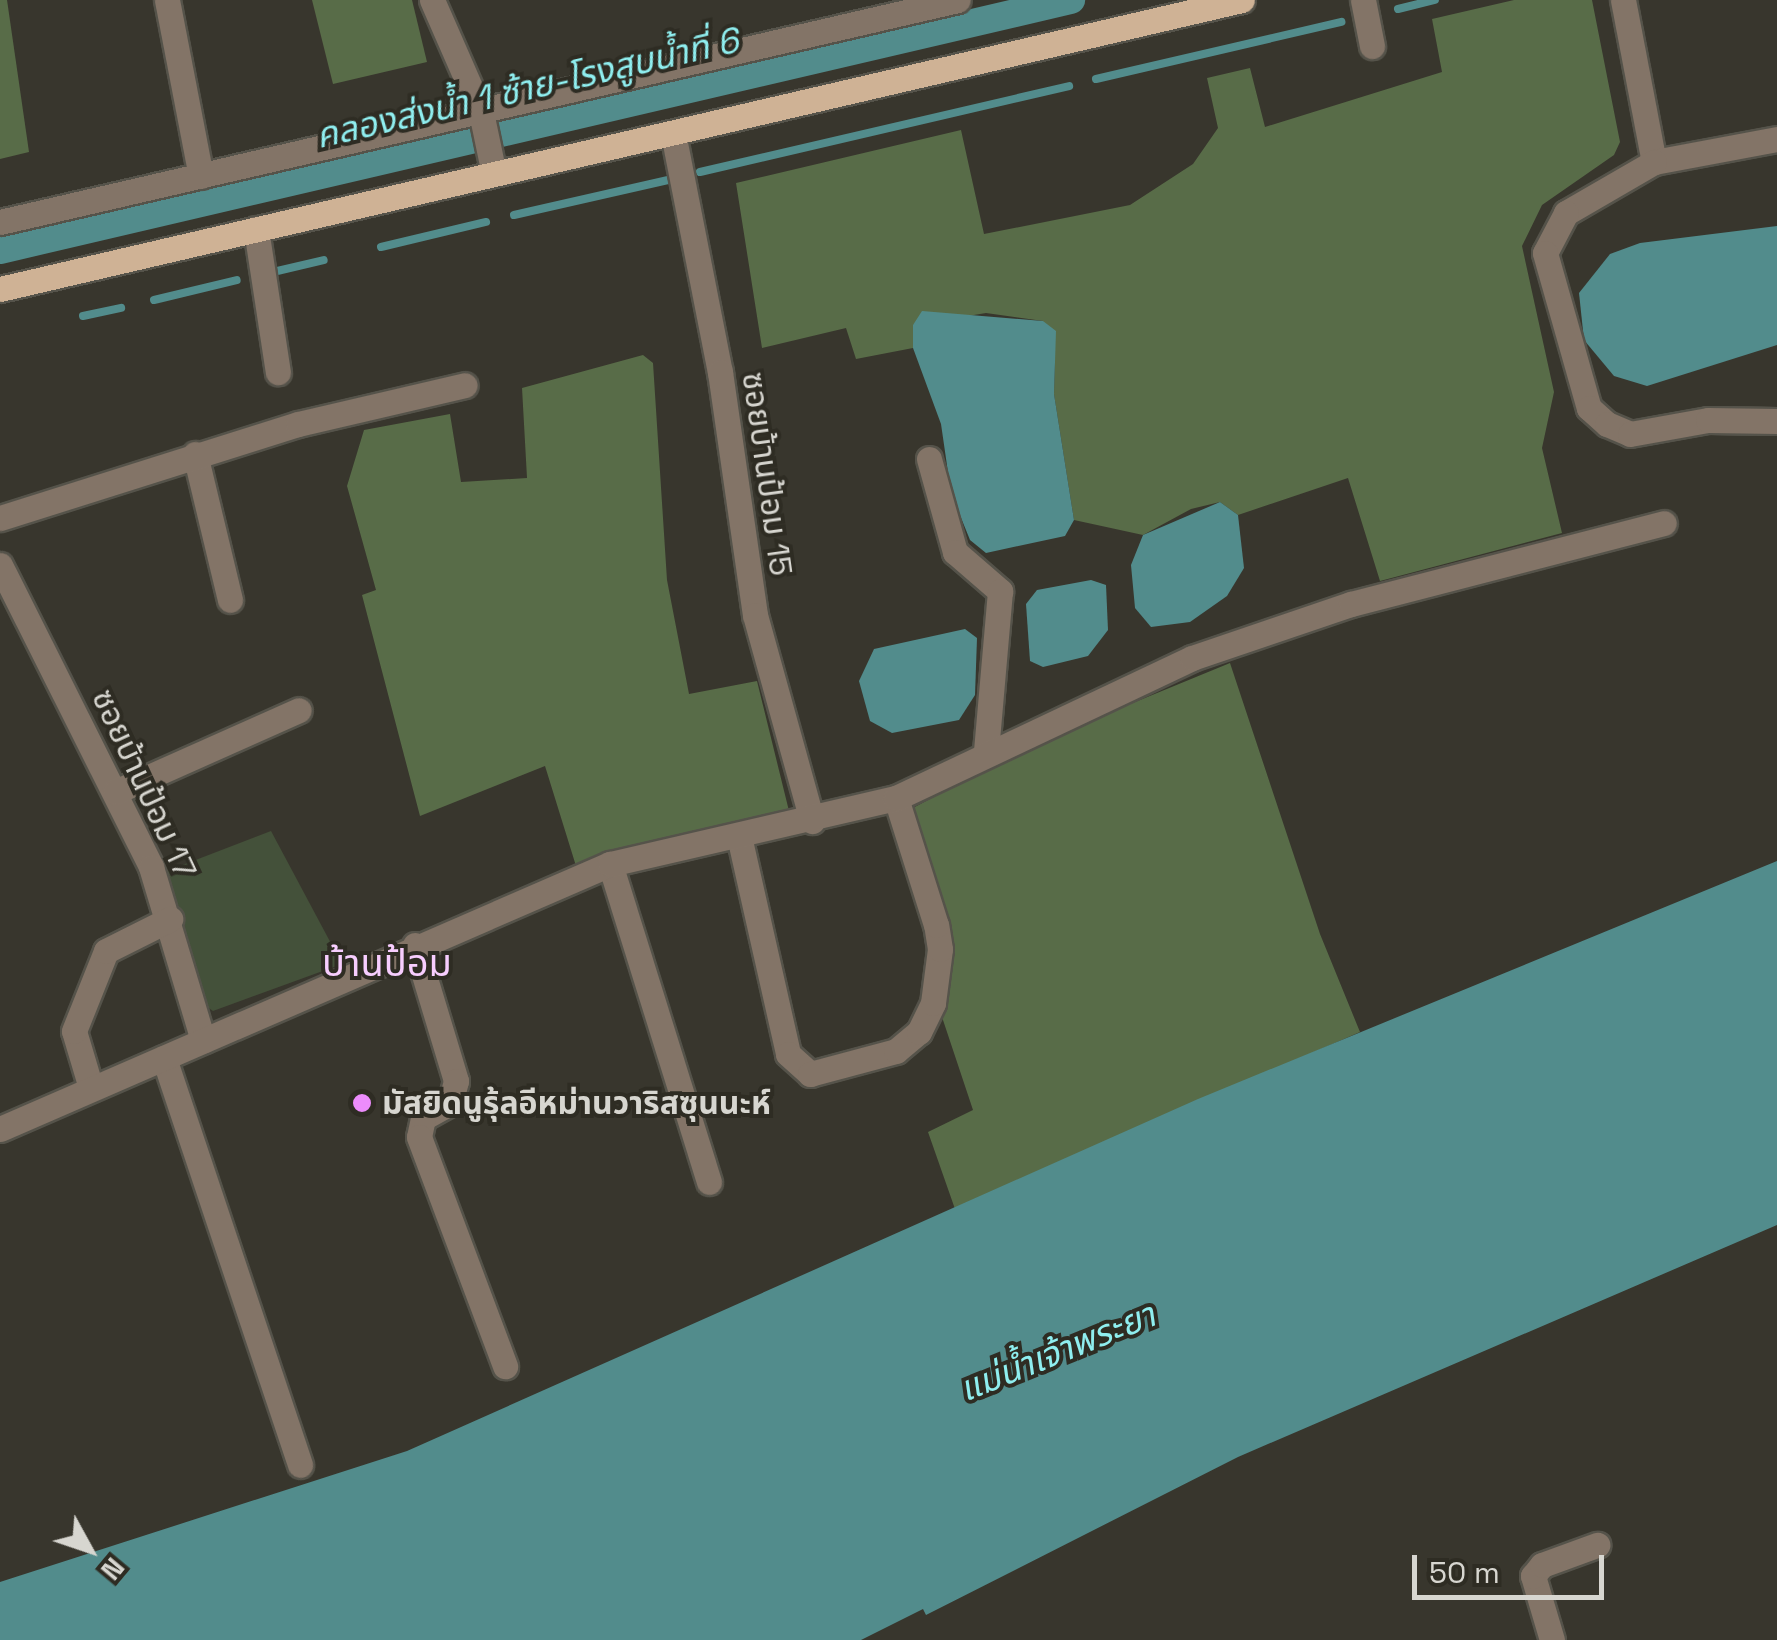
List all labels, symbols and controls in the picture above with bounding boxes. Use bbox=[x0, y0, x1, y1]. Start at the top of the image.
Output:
water label: คลองส่งน้ำ 1 ซ้าย-โรงสูบน้ำที่ 6 bbox=[311, 19, 743, 157]
street label: ซอยบ้านป้อม 15 bbox=[734, 370, 800, 578]
street label: ซอยบ้านป้อม 17 bbox=[83, 683, 205, 885]
district label: บ้านป้อม bbox=[322, 941, 452, 987]
place label: มัสยิดนูรุ้ลอีหม่านวาริสซุนนะห์ bbox=[382, 1084, 771, 1122]
marker: มัสยิดนูรุ้ลอีหม่านวาริสซุนนะห์ bbox=[351, 1092, 373, 1114]
water label: แม่น้ำเจ้าพระยา bbox=[953, 1294, 1161, 1410]
north arrow bbox=[40, 1500, 140, 1600]
scale bar bbox=[1417, 1535, 1610, 1597]
text: N bbox=[93, 1551, 133, 1588]
text: 50 m bbox=[1429, 1553, 1500, 1592]

